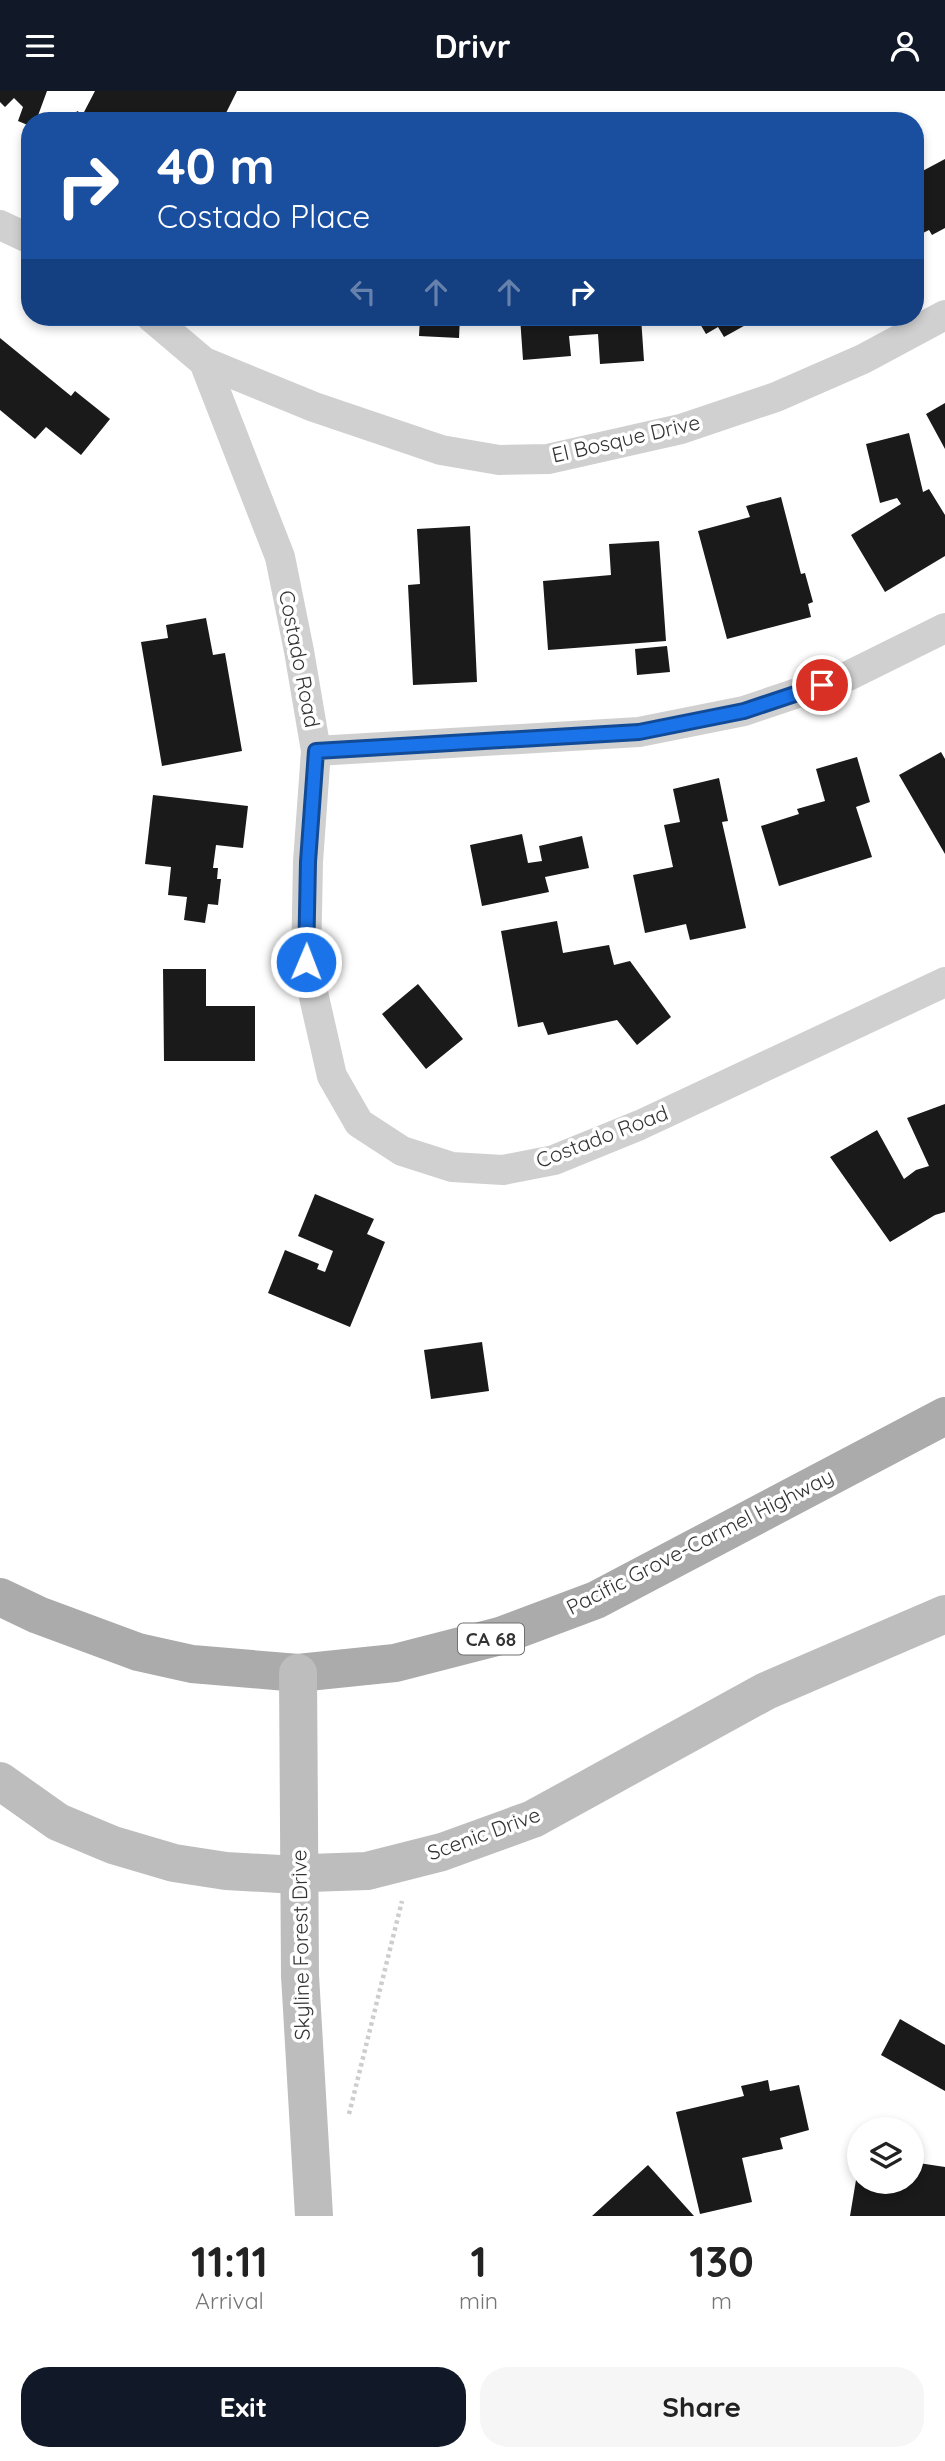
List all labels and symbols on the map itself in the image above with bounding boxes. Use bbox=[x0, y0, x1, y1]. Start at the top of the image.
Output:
street label: El Bosque Drive bbox=[549, 408, 703, 468]
street label: Costado Road bbox=[274, 588, 326, 730]
pin bbox=[792, 655, 852, 715]
position arrow bbox=[269, 925, 343, 999]
street label: Costado Road bbox=[532, 1099, 671, 1173]
street label: Pacific Grove-Carmel Highway bbox=[562, 1462, 837, 1620]
road number: CA 68 bbox=[458, 1623, 524, 1655]
street label: Scenic Drive bbox=[424, 1801, 544, 1866]
street label: Skyline Forest Drive bbox=[285, 1849, 315, 2041]

